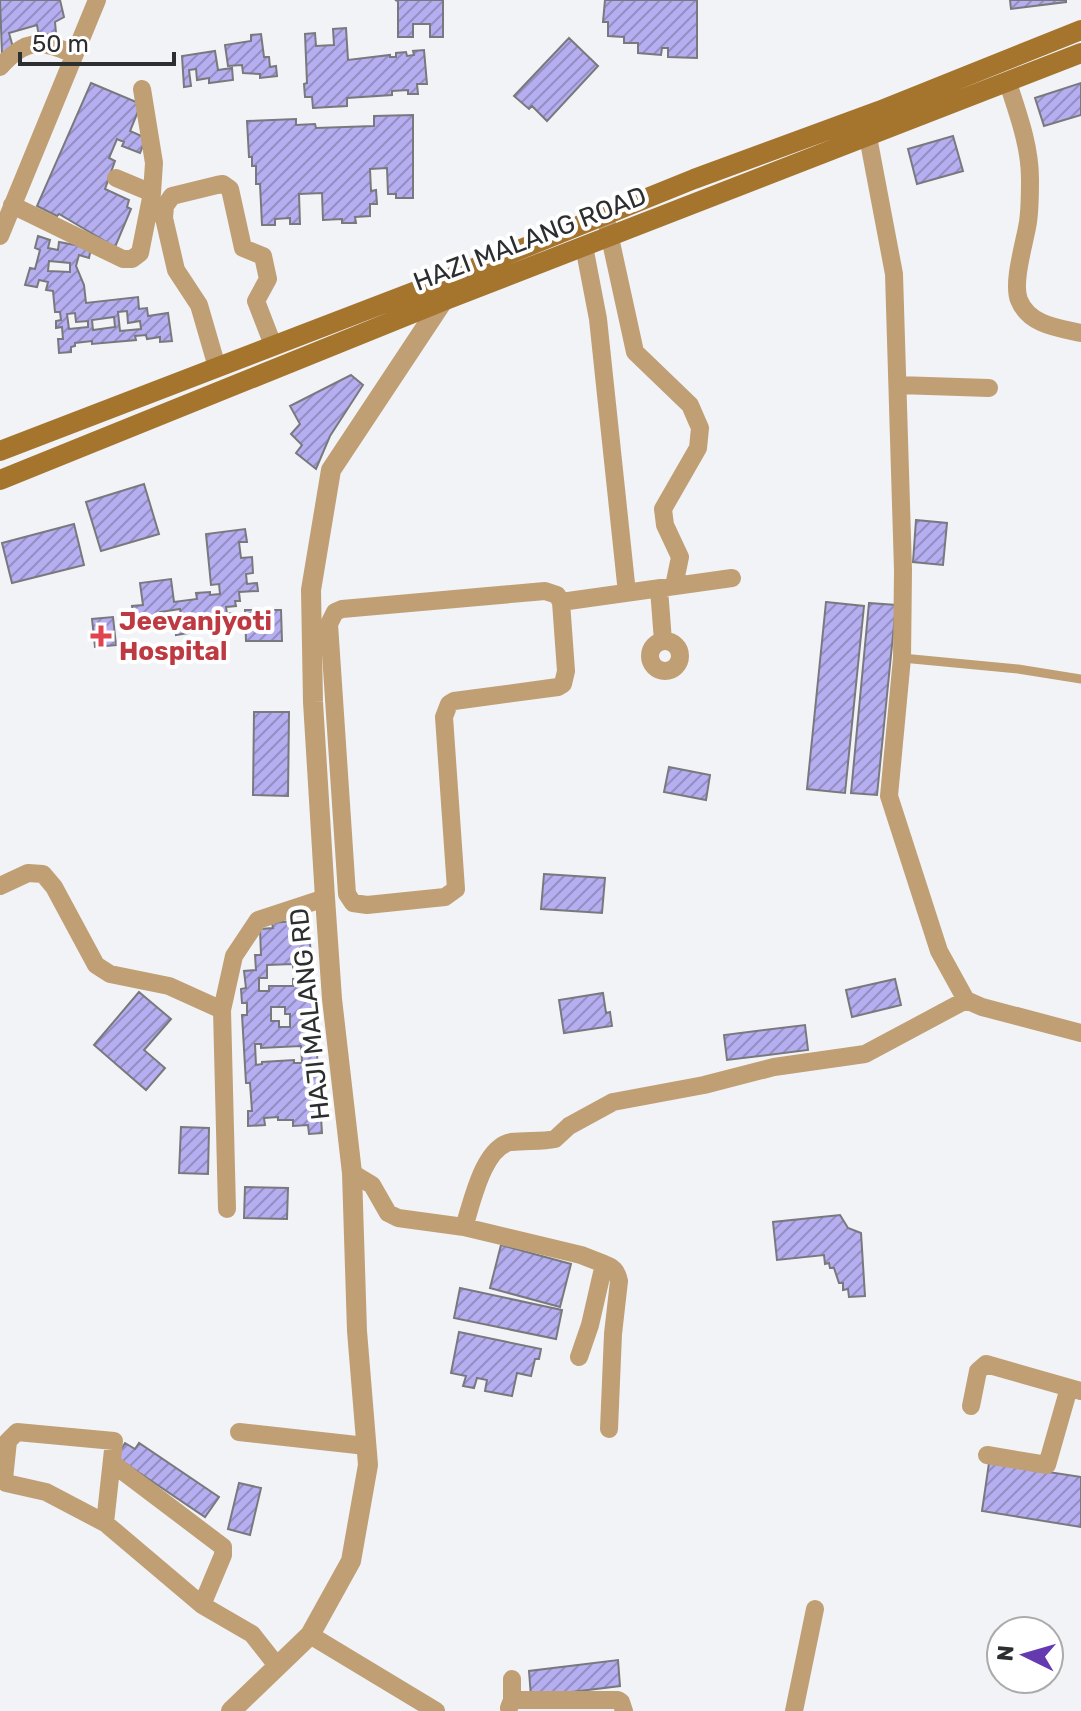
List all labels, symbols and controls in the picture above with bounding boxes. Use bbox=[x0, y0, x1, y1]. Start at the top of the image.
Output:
scale bar bbox=[20, 16, 174, 66]
text: 50 m bbox=[32, 30, 89, 58]
street label: HAZI MALANG ROAD bbox=[409, 180, 651, 298]
place label: Jeevanjyoti Hospital bbox=[119, 606, 272, 667]
marker: Jeevanjyoti Hospital bbox=[90, 625, 112, 647]
street label: HAJI MALANG RD bbox=[283, 907, 337, 1121]
north arrow bbox=[985, 1615, 1065, 1695]
text: N bbox=[991, 1644, 1020, 1662]

